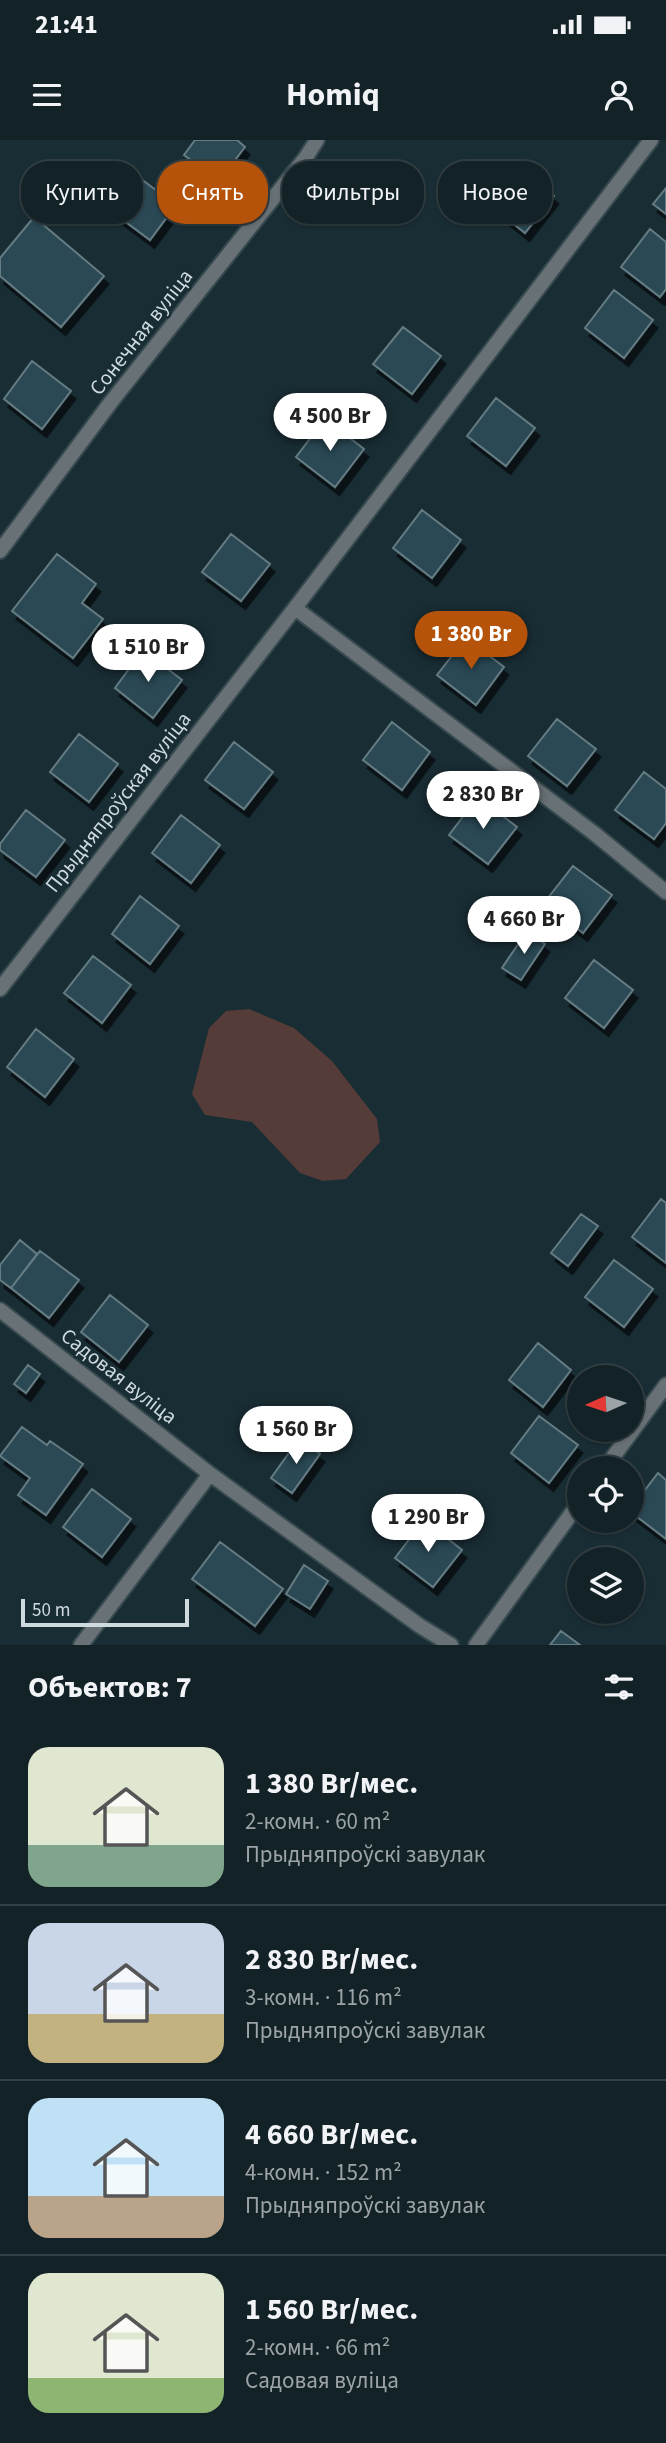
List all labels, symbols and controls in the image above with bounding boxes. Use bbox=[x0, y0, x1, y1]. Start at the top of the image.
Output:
text: 21:41 bbox=[35, 6, 98, 43]
text: Homiq bbox=[286, 72, 380, 118]
icon: menu bbox=[28, 76, 66, 114]
icon: person bbox=[600, 76, 638, 114]
chip: Купить bbox=[21, 161, 143, 224]
chip: Снять bbox=[157, 161, 268, 224]
chip: Фильтры bbox=[282, 161, 424, 224]
chip: Новое bbox=[438, 161, 552, 224]
street label: Сонечная вуліца bbox=[82, 263, 200, 401]
pin: 4 500 Br bbox=[258, 394, 402, 453]
text: 4 500 Br bbox=[290, 399, 370, 432]
pin: 1 380 Br bbox=[399, 612, 543, 671]
text: 1 380 Br bbox=[431, 617, 511, 650]
pin: 1 510 Br bbox=[76, 624, 220, 684]
text: 1 510 Br bbox=[108, 630, 188, 663]
street label: Прыдняпроўская вуліца bbox=[38, 705, 198, 899]
pin: 2 830 Br bbox=[411, 772, 555, 831]
text: 2 830 Br bbox=[443, 777, 523, 810]
pin: 4 660 Br bbox=[452, 896, 596, 956]
text: 4 660 Br bbox=[484, 902, 564, 935]
street label: Садовая вуліца bbox=[54, 1321, 184, 1431]
north arrow bbox=[567, 1365, 644, 1442]
map controls bbox=[567, 1365, 644, 1624]
pin: 1 560 Br bbox=[224, 1406, 368, 1466]
text: 1 560 Br bbox=[256, 1412, 336, 1445]
button: locate bbox=[567, 1456, 644, 1533]
pin: 1 290 Br bbox=[356, 1494, 500, 1554]
text: 1 290 Br bbox=[388, 1500, 468, 1533]
button: layers bbox=[567, 1547, 644, 1624]
scale bar bbox=[21, 1596, 189, 1628]
text: 50 m bbox=[32, 1597, 70, 1624]
text: Объектов: 7 bbox=[28, 1666, 192, 1709]
icon: filters bbox=[600, 1668, 638, 1706]
text: 1 380 Br/мес. bbox=[245, 1762, 418, 1805]
icon: home bbox=[84, 1775, 168, 1859]
text: 2-комн. · 60 m² bbox=[245, 1805, 390, 1838]
text: Прыдняпроўскі завулак bbox=[245, 1838, 485, 1871]
text: 2 830 Br/мес. bbox=[245, 1938, 418, 1981]
icon: home bbox=[84, 1951, 168, 2035]
text: 3-комн. · 116 m² bbox=[245, 1981, 402, 2014]
text: Прыдняпроўскі завулак bbox=[245, 2014, 485, 2047]
text: 4 660 Br/мес. bbox=[245, 2113, 418, 2156]
icon: home bbox=[84, 2126, 168, 2210]
text: 4-комн. · 152 m² bbox=[245, 2156, 402, 2189]
text: Прыдняпроўскі завулак bbox=[245, 2189, 485, 2222]
text: 1 560 Br/мес. bbox=[245, 2288, 418, 2331]
icon: home bbox=[84, 2301, 168, 2385]
text: 2-комн. · 66 m² bbox=[245, 2331, 390, 2364]
text: Садовая вуліца bbox=[245, 2364, 399, 2397]

